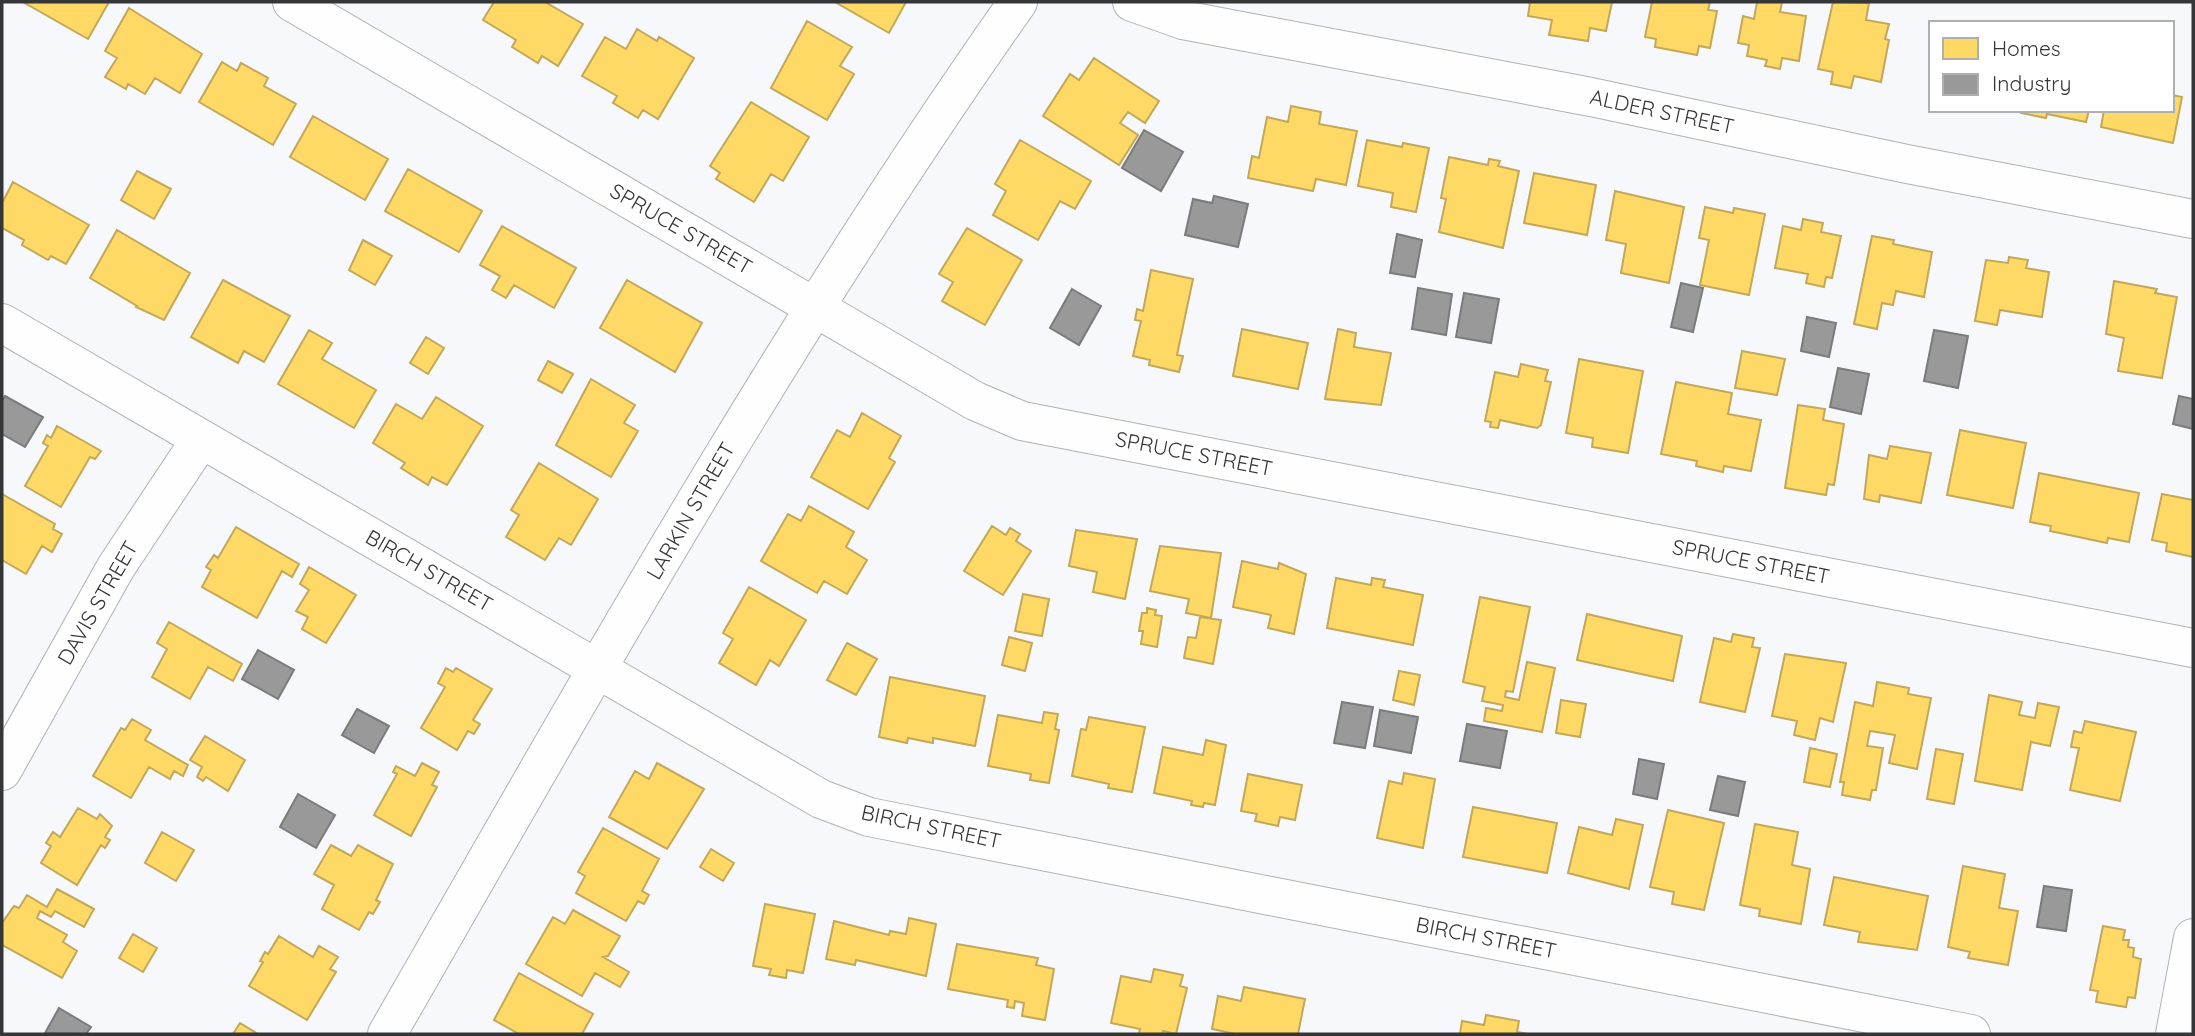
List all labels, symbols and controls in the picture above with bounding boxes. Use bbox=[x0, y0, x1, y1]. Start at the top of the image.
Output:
legend bbox=[1929, 21, 2174, 112]
text: Homes bbox=[1992, 35, 2061, 61]
text: Industry bbox=[1992, 70, 2071, 96]
street label: ALDER STREET bbox=[1588, 83, 1737, 139]
street label: SPRUCE STREET bbox=[606, 177, 757, 279]
street label: SPRUCE STREET bbox=[1113, 425, 1275, 481]
street label: LARKIN STREET bbox=[640, 437, 740, 584]
street label: BIRCH STREET bbox=[361, 523, 498, 617]
street label: SPRUCE STREET bbox=[1670, 533, 1832, 589]
street label: DAVIS STREET bbox=[51, 536, 143, 669]
street label: BIRCH STREET bbox=[859, 798, 1004, 854]
street label: BIRCH STREET bbox=[1414, 911, 1559, 963]

